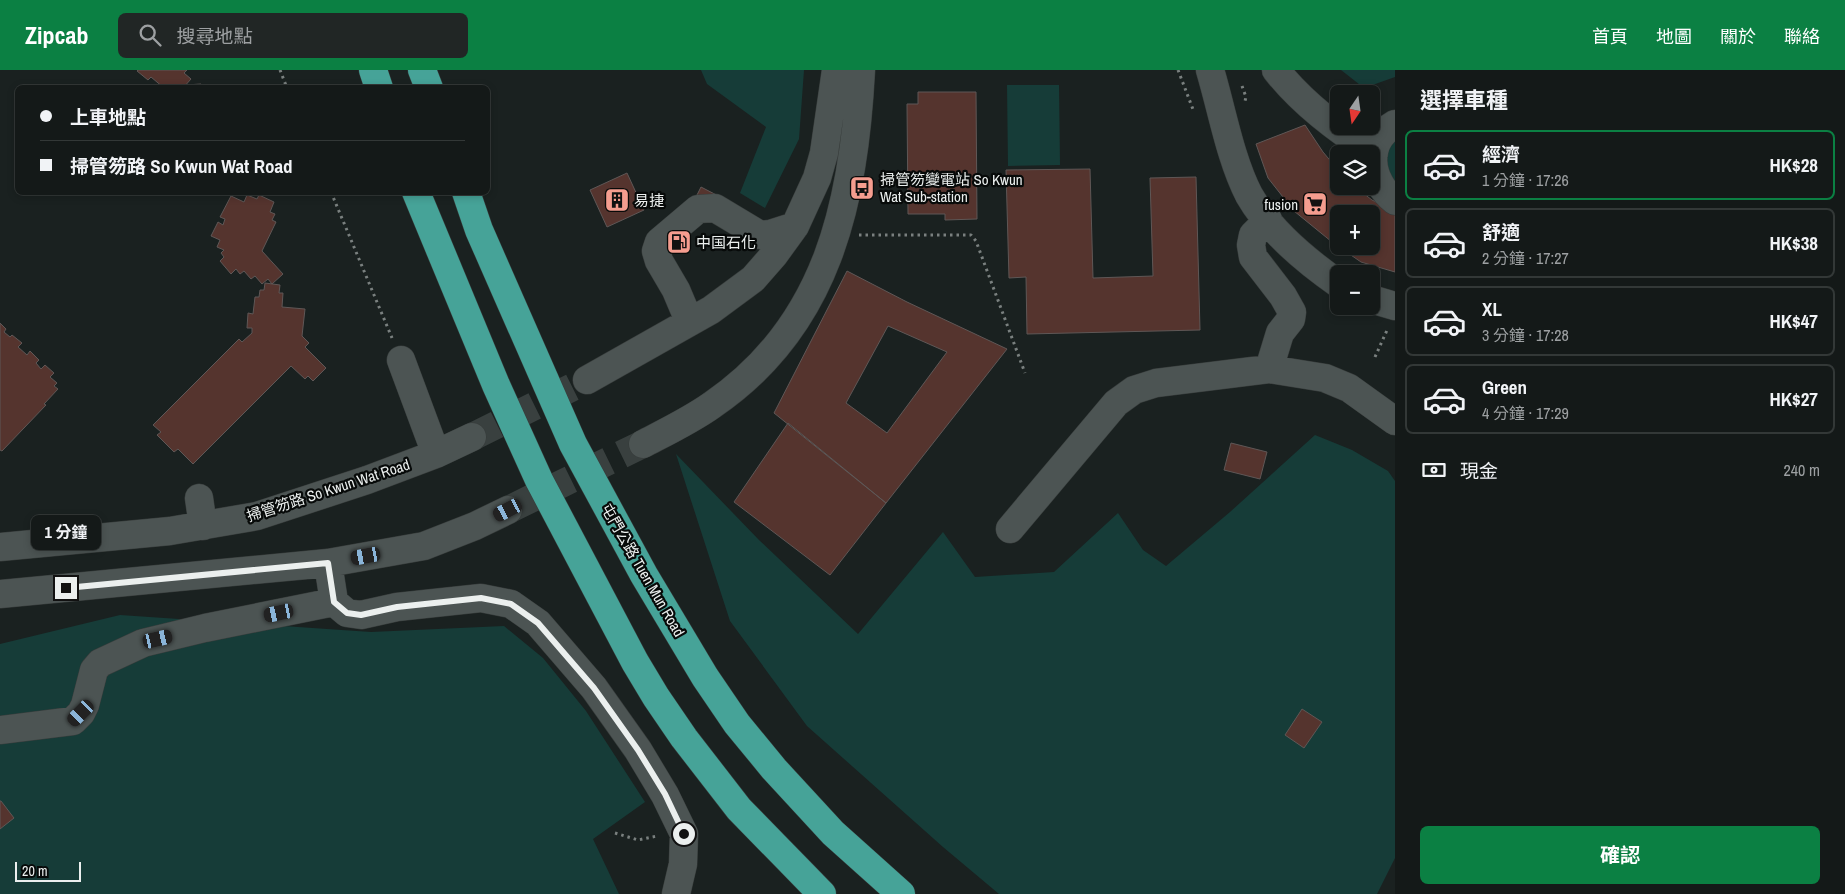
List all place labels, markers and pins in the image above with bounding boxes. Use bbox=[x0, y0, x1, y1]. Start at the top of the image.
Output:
place label: 掃管笏變電站 So Kwun Wat Sub-station bbox=[880, 169, 1023, 207]
bus stop icon: 掃管笏變電站 So Kwun Wat Sub-station bbox=[849, 175, 875, 201]
building icon: 易捷 bbox=[604, 187, 630, 213]
place label: 易捷 bbox=[634, 190, 664, 211]
supermarket icon: fusion bbox=[1302, 191, 1328, 217]
place label: fusion bbox=[1264, 194, 1298, 215]
fuel station icon: 中国石化 bbox=[666, 229, 692, 255]
place label: 中国石化 bbox=[696, 232, 756, 253]

